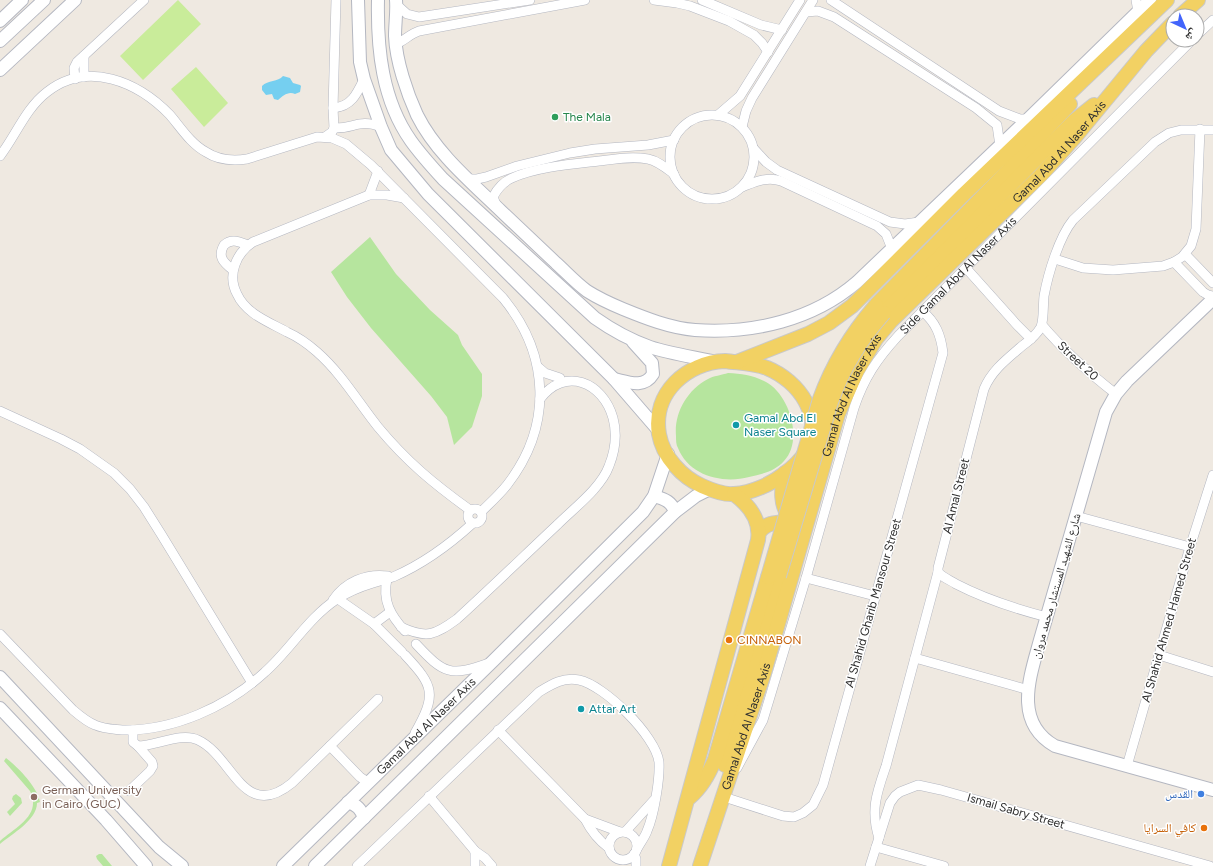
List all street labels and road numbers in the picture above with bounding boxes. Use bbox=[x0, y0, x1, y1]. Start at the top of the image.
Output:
street label: Gamal Abd Al Naser Axis bbox=[1009, 98, 1109, 206]
street label: Side Gamal Abd Al Naser Axis bbox=[897, 214, 1020, 337]
street label: Gamal Abd Al Naser Axis bbox=[819, 331, 885, 458]
street label: Street 20 bbox=[1055, 339, 1102, 384]
street label: Al Amal Street bbox=[940, 456, 972, 535]
street label: شارع الشهيد المستشار محمد مروان bbox=[1028, 511, 1085, 661]
street label: Al Shahid Gharib Mansour Street bbox=[842, 517, 904, 689]
street label: Al Shahid Ahmed Hamed Street bbox=[1139, 536, 1199, 704]
street label: Gamal Abd Al Naser Axis bbox=[719, 661, 774, 792]
street label: Gamal Abd Al Naser Axis bbox=[374, 675, 479, 778]
street label: Ismail Sabry Street bbox=[966, 790, 1067, 832]

